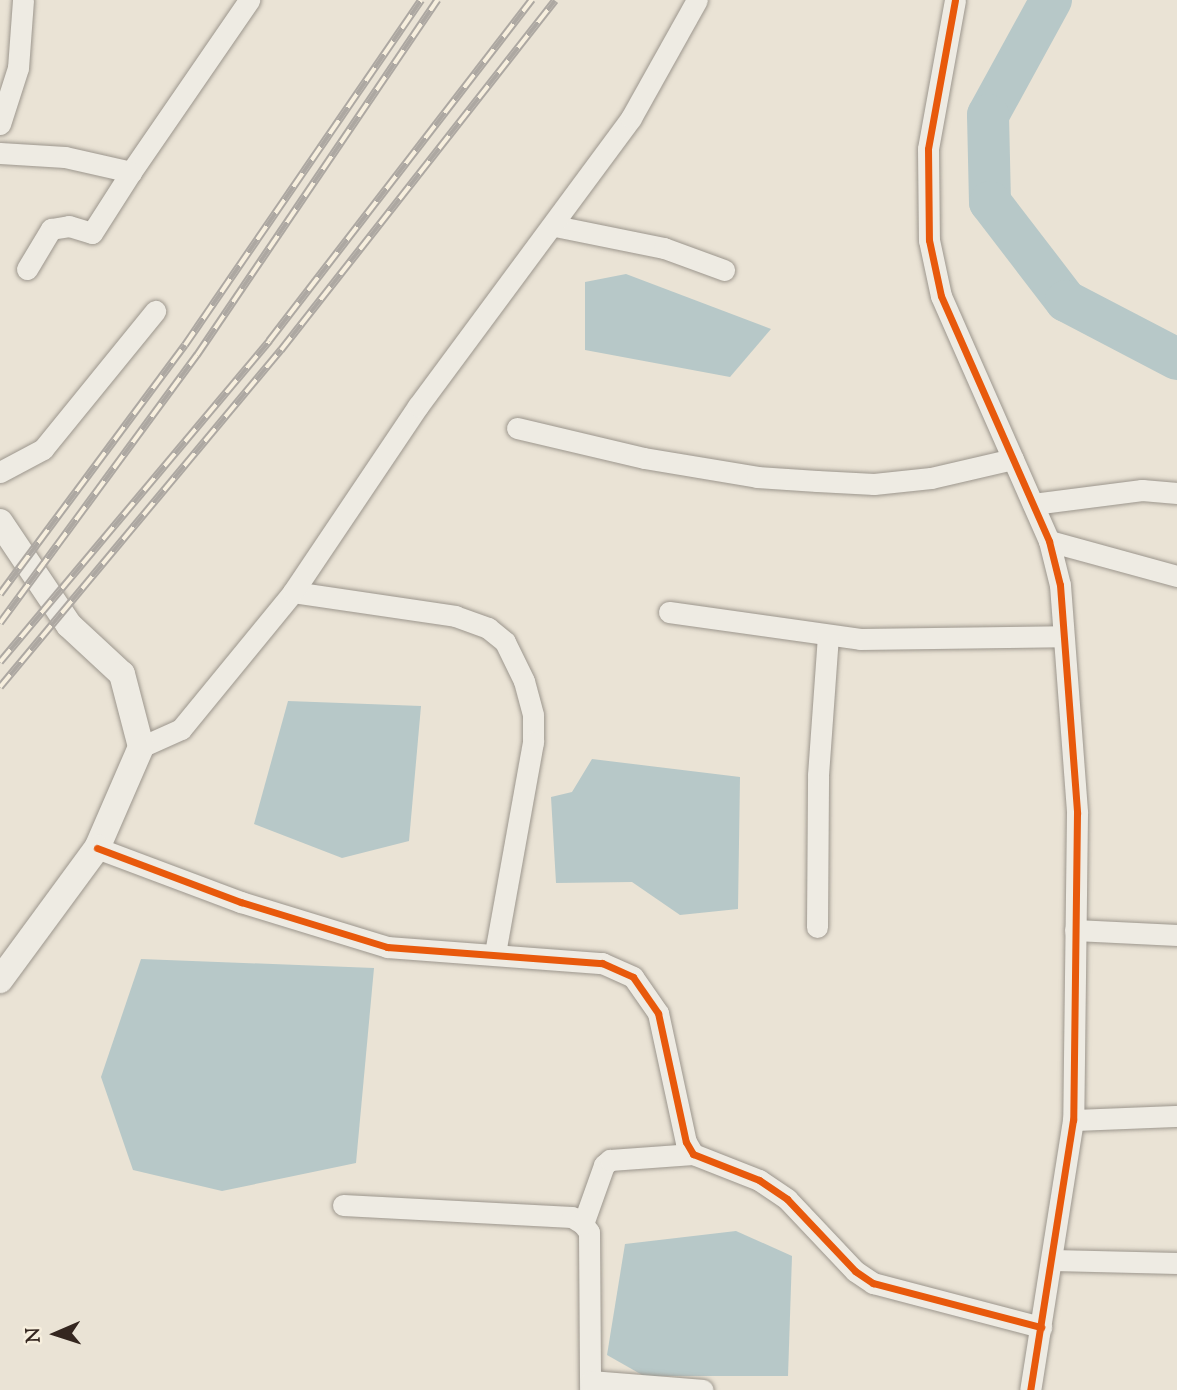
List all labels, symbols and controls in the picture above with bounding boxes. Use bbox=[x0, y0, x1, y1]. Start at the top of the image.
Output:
north arrow bbox=[21, 1299, 91, 1369]
text: N bbox=[21, 1327, 48, 1343]

